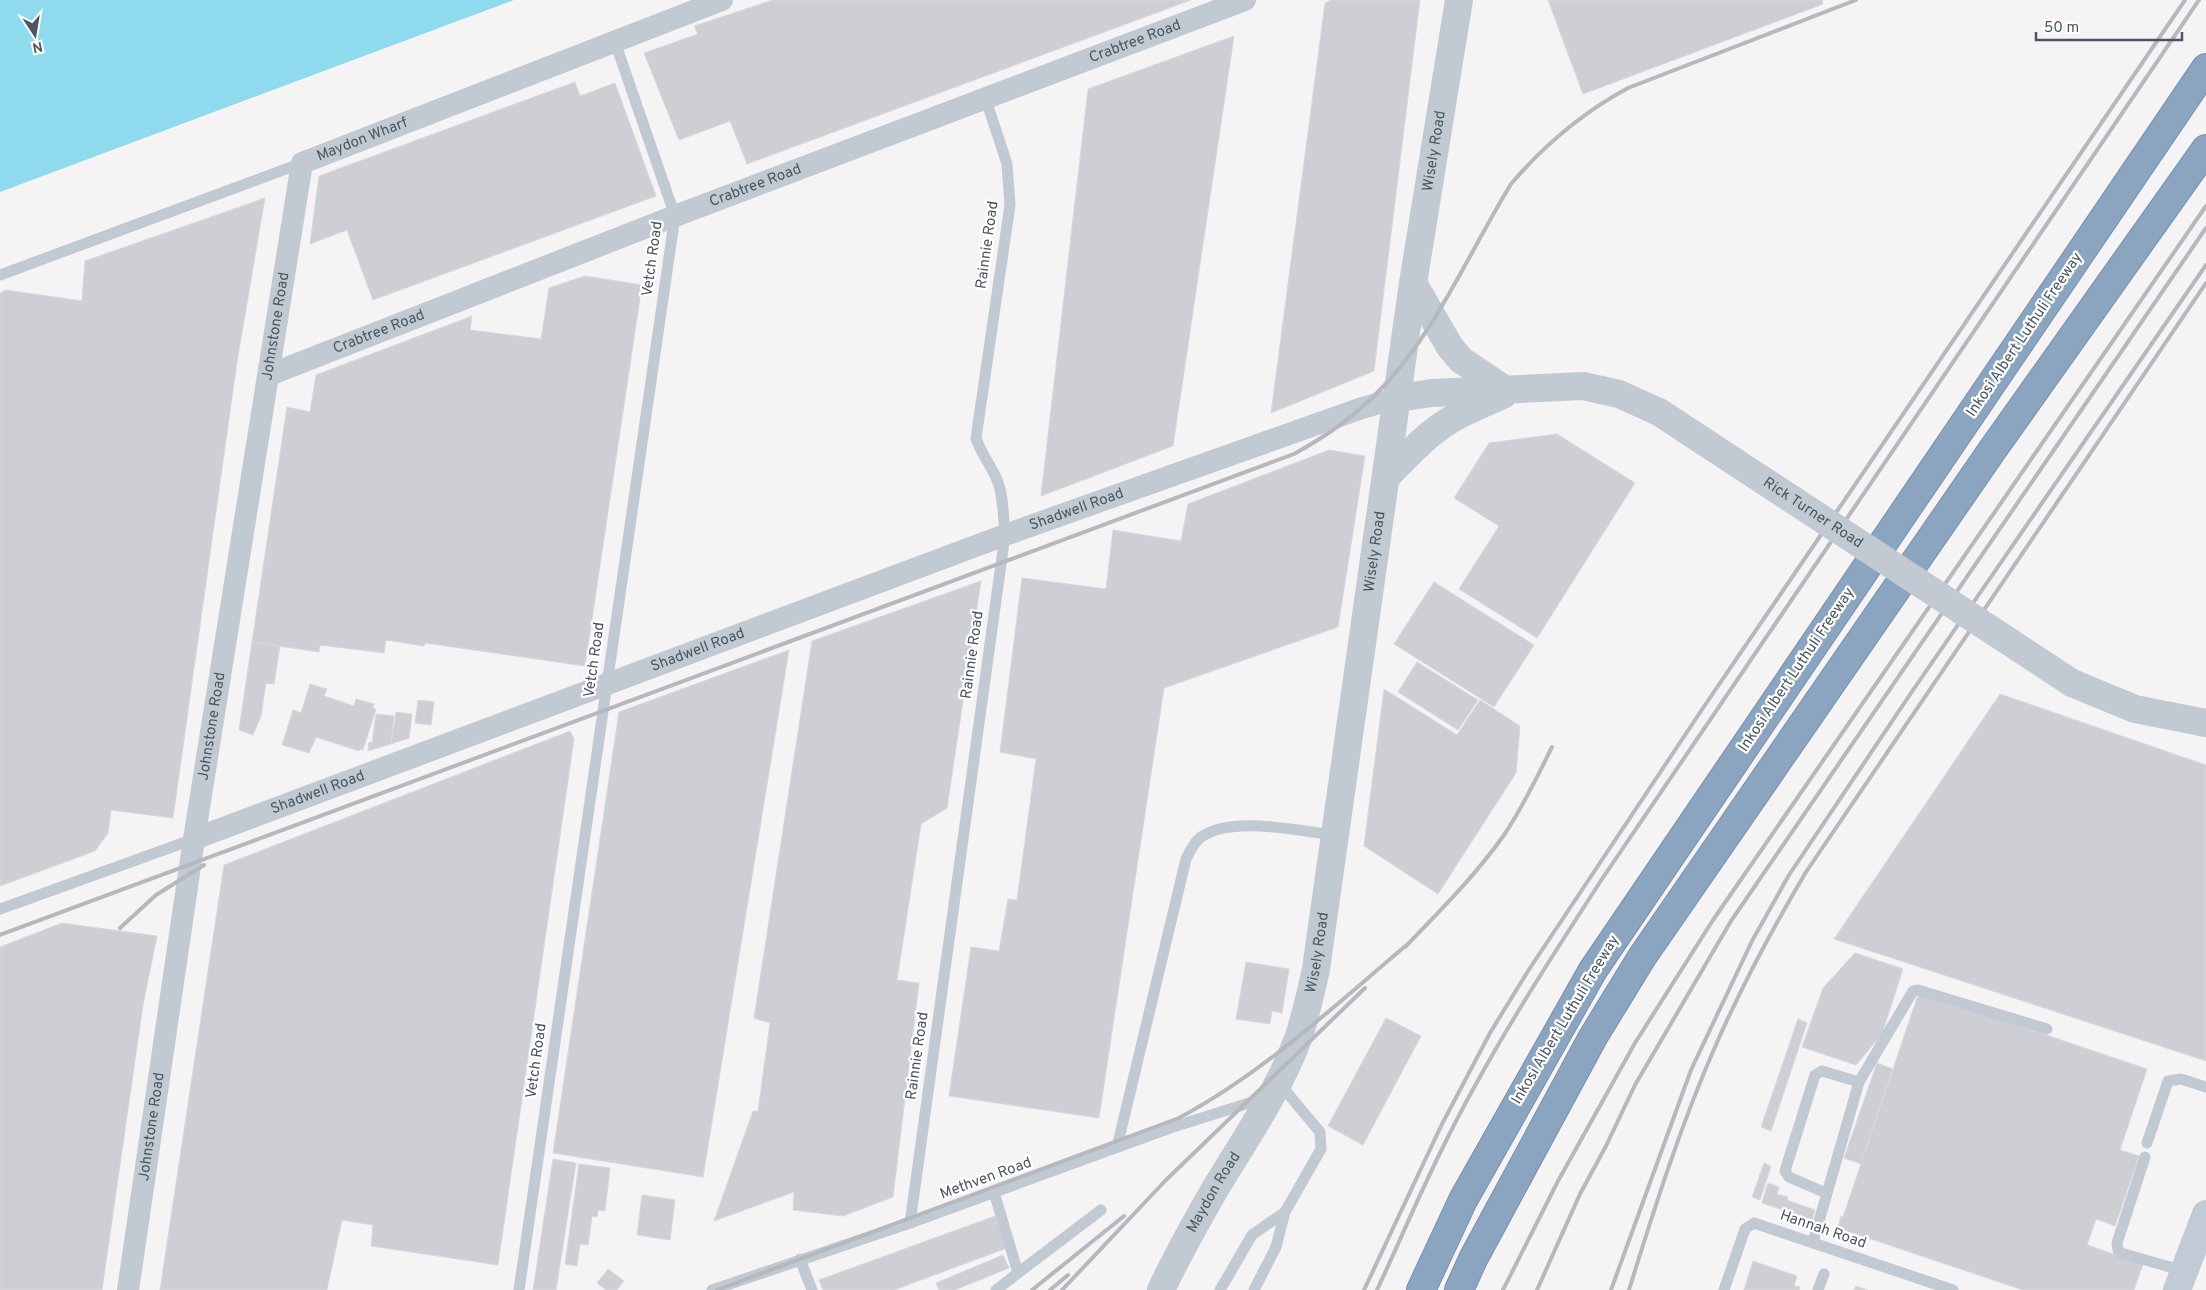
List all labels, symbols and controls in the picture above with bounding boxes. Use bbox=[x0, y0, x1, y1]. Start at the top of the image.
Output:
north arrow bbox=[10, 10, 60, 60]
scale bar bbox=[2036, 10, 2182, 42]
street label: Crabtree Road bbox=[1086, 16, 1184, 68]
text: 50 m bbox=[2044, 19, 2079, 38]
text: N bbox=[31, 37, 44, 56]
street label: Wisely Road bbox=[1419, 109, 1450, 193]
street label: Maydon Wharf bbox=[314, 113, 410, 166]
street label: Crabtree Road bbox=[707, 160, 804, 212]
street label: Rainnie Road bbox=[972, 200, 1004, 290]
street label: Vetch Road bbox=[638, 220, 668, 298]
street label: Inkosi Albert Luthuli Freeway bbox=[1963, 249, 2087, 421]
street label: Johnstone Road bbox=[258, 271, 294, 382]
street label: Crabtree Road bbox=[330, 305, 427, 358]
street label: Rick Turner Road bbox=[1759, 473, 1866, 553]
street label: Shadwell Road bbox=[1027, 484, 1126, 535]
street label: Wisely Road bbox=[1360, 510, 1390, 593]
street label: Inkosi Albert Luthuli Freeway bbox=[1735, 584, 1859, 756]
street label: Rainnie Road bbox=[957, 610, 989, 700]
street label: Vetch Road bbox=[580, 621, 610, 699]
street label: Shadwell Road bbox=[648, 624, 747, 676]
street label: Johnstone Road bbox=[194, 671, 230, 782]
street label: Shadwell Road bbox=[268, 766, 367, 819]
street label: Wisely Road bbox=[1301, 911, 1333, 995]
street label: Inkosi Albert Luthuli Freeway bbox=[1508, 932, 1624, 1108]
street label: Rainnie Road bbox=[902, 1011, 934, 1101]
street label: Vetch Road bbox=[522, 1022, 552, 1100]
street label: Johnstone Road bbox=[135, 1071, 169, 1182]
street label: Maydon Road bbox=[1183, 1148, 1245, 1236]
street label: Methven Road bbox=[937, 1154, 1035, 1204]
street label: Hannah Road bbox=[1777, 1206, 1869, 1254]

